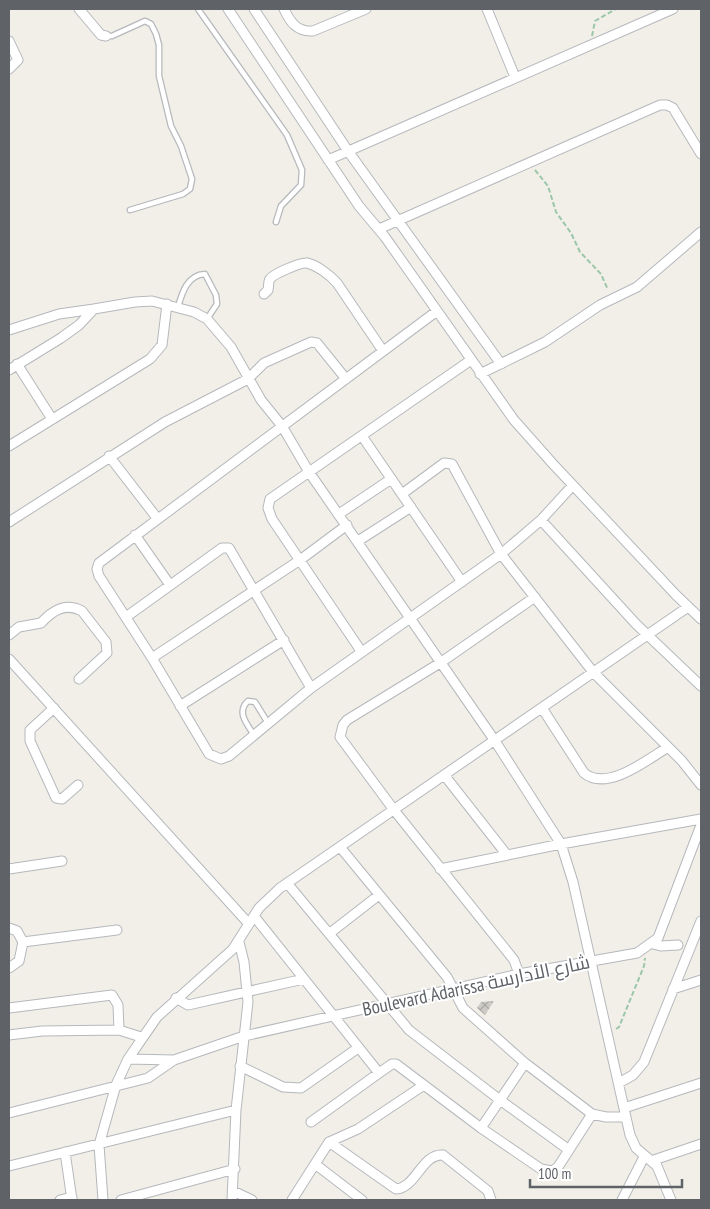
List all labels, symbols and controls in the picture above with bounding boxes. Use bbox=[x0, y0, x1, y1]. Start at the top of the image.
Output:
street label: Boulevard Adarissa شارع الأدارسة bbox=[360, 949, 592, 1023]
scale bar bbox=[530, 1156, 682, 1188]
text: 100 m bbox=[538, 1164, 571, 1183]

